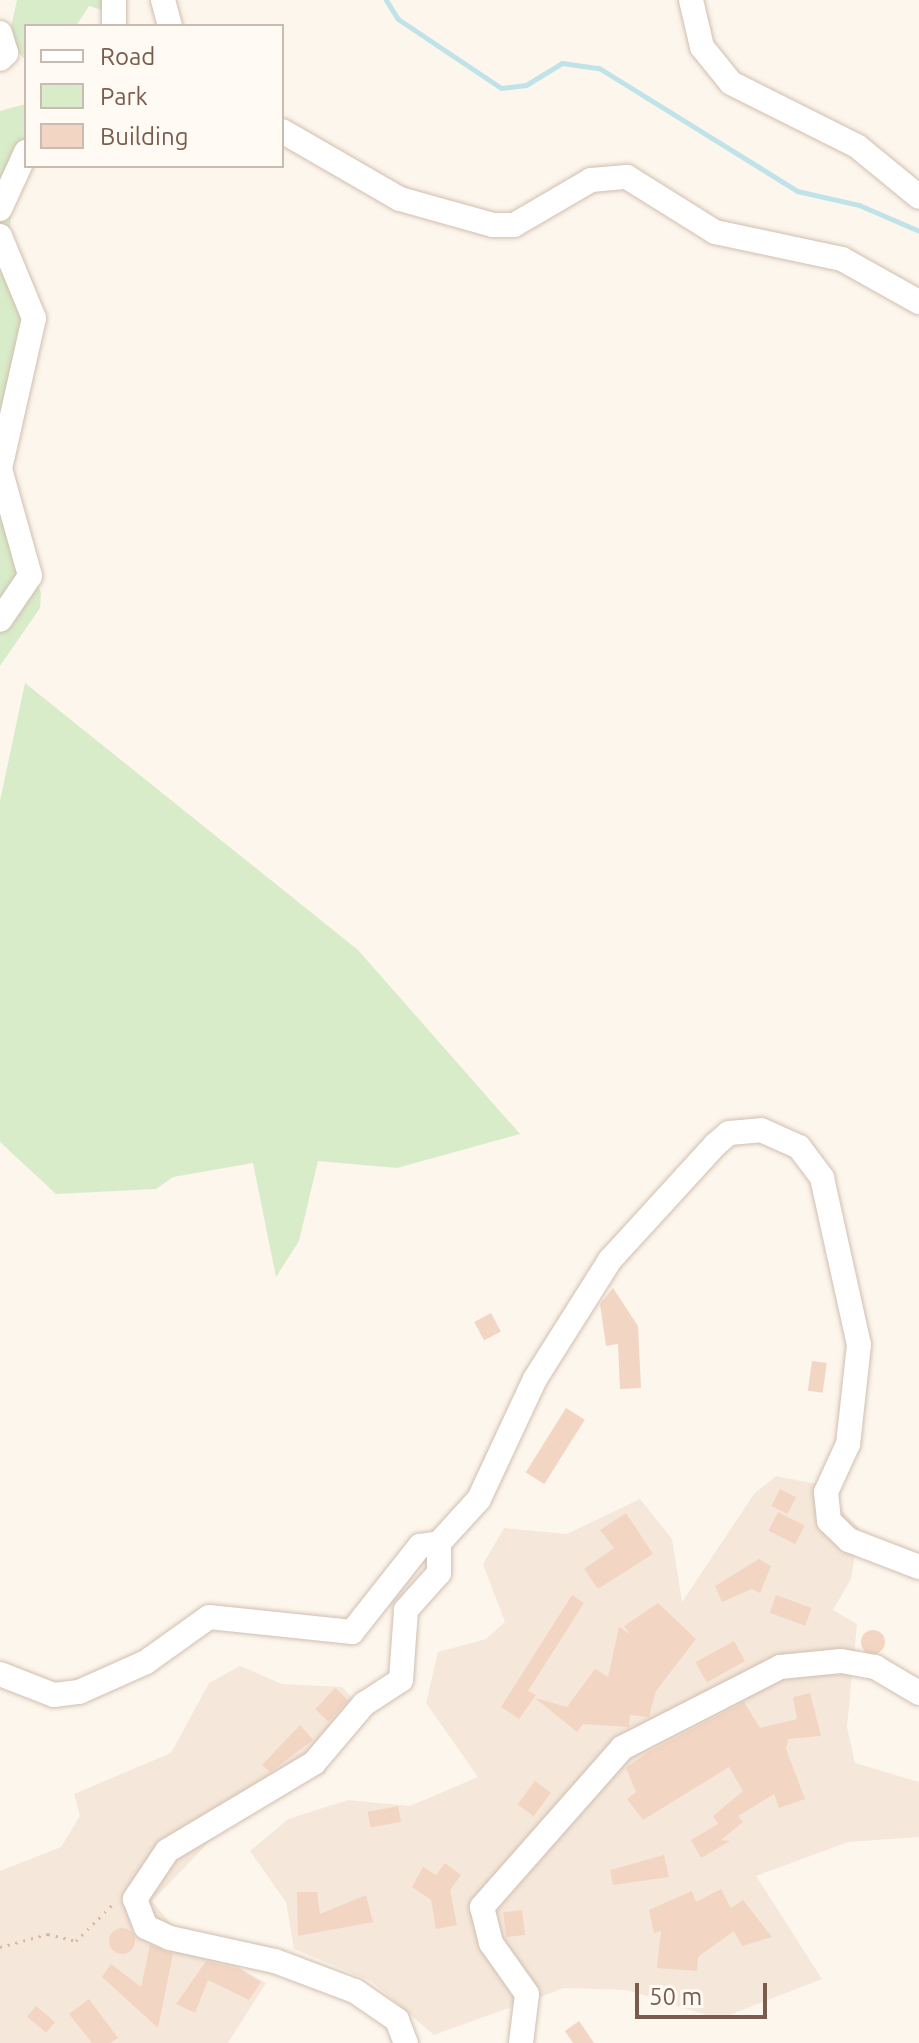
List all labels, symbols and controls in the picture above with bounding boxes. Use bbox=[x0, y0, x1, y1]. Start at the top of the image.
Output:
legend bbox=[24, 24, 284, 168]
text: Road bbox=[100, 43, 155, 70]
text: Park bbox=[100, 83, 148, 110]
text: Building bbox=[100, 123, 188, 150]
scale bar bbox=[639, 1967, 771, 2017]
text: 50 m bbox=[649, 1983, 702, 2010]

